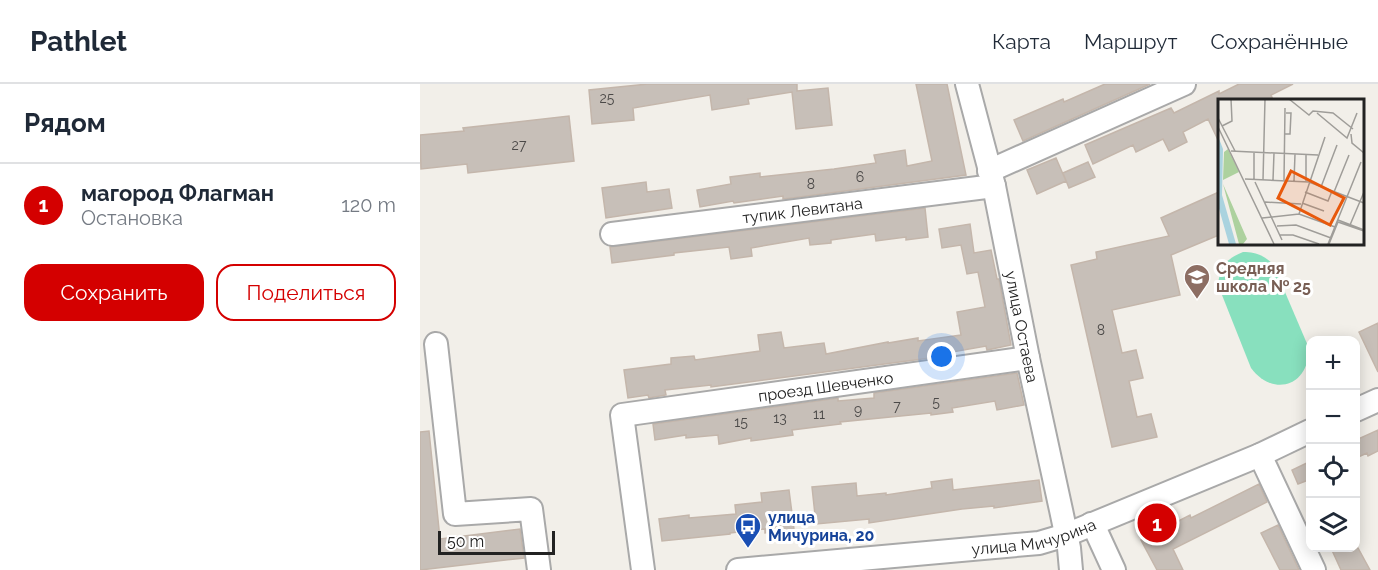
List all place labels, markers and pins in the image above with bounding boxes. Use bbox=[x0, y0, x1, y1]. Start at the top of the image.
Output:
place label: Средняя школа № 25 bbox=[1216, 259, 1311, 296]
school or university icon: Средняя школа № 25 bbox=[1182, 262, 1212, 300]
pin: 1 bbox=[1138, 500, 1176, 546]
place label: улица Мичурина, 20 bbox=[768, 508, 875, 545]
bus stop icon: улица Мичурина, 20 bbox=[733, 511, 763, 549]

